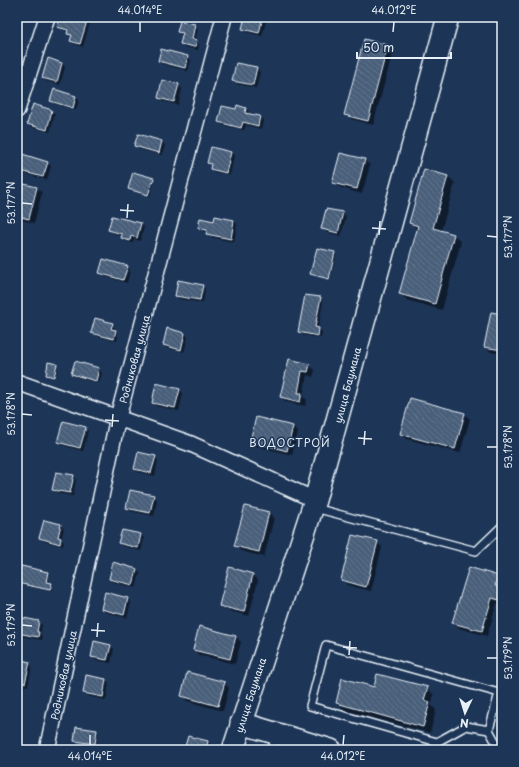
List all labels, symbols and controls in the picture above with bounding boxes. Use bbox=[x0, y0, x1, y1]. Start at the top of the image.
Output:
text: 44.014°E bbox=[118, 2, 162, 17]
text: 44.012°E bbox=[371, 2, 417, 17]
scale bar bbox=[357, 34, 451, 60]
text: 50 m bbox=[363, 38, 394, 56]
text: 53.177°N bbox=[3, 181, 18, 225]
text: 53.177°N bbox=[500, 215, 515, 259]
street label: Родниковая улица bbox=[115, 312, 153, 405]
street label: улица Баумана bbox=[330, 345, 365, 425]
text: 53.178°N bbox=[3, 392, 18, 436]
text: 53.178°N bbox=[500, 425, 515, 469]
district label: ВОДОСТРОЙ bbox=[249, 434, 331, 451]
text: 53.179°N bbox=[3, 603, 18, 647]
street label: Родниковая улица bbox=[46, 628, 80, 721]
text: 53.179°N bbox=[500, 636, 515, 680]
street label: улица Баумана bbox=[231, 655, 270, 735]
north arrow bbox=[445, 693, 485, 733]
text: N bbox=[459, 715, 469, 732]
text: 44.014°E bbox=[68, 748, 112, 763]
text: 44.012°E bbox=[320, 748, 366, 763]

